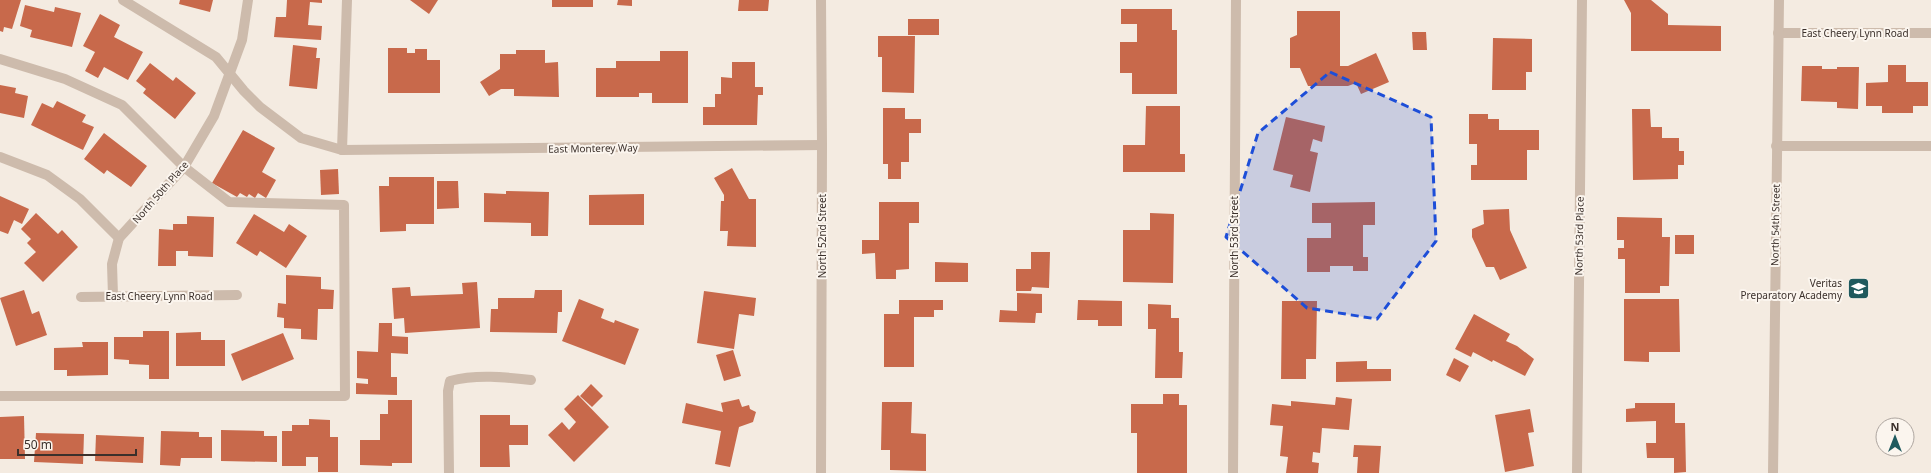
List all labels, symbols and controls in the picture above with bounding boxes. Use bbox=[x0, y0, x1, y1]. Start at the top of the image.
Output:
street label: East Cheery Lynn Road bbox=[1801, 26, 1909, 40]
street label: East Monterey Way bbox=[548, 140, 639, 156]
street label: North 50th Place bbox=[129, 157, 191, 226]
street label: North 54th Street bbox=[1767, 184, 1783, 266]
street label: North 52nd Street bbox=[815, 193, 829, 278]
street label: North 53rd Street bbox=[1227, 196, 1241, 278]
street label: North 53rd Place bbox=[1571, 196, 1587, 276]
place label: Veritas Preparatory Academy bbox=[1741, 276, 1843, 302]
school or university icon: Veritas Preparatory Academy bbox=[1845, 276, 1871, 302]
street label: East Cheery Lynn Road bbox=[105, 289, 213, 303]
north arrow bbox=[1875, 417, 1915, 457]
text: N bbox=[1891, 419, 1899, 434]
scale bar bbox=[18, 431, 136, 457]
text: 50 m bbox=[24, 436, 52, 453]

